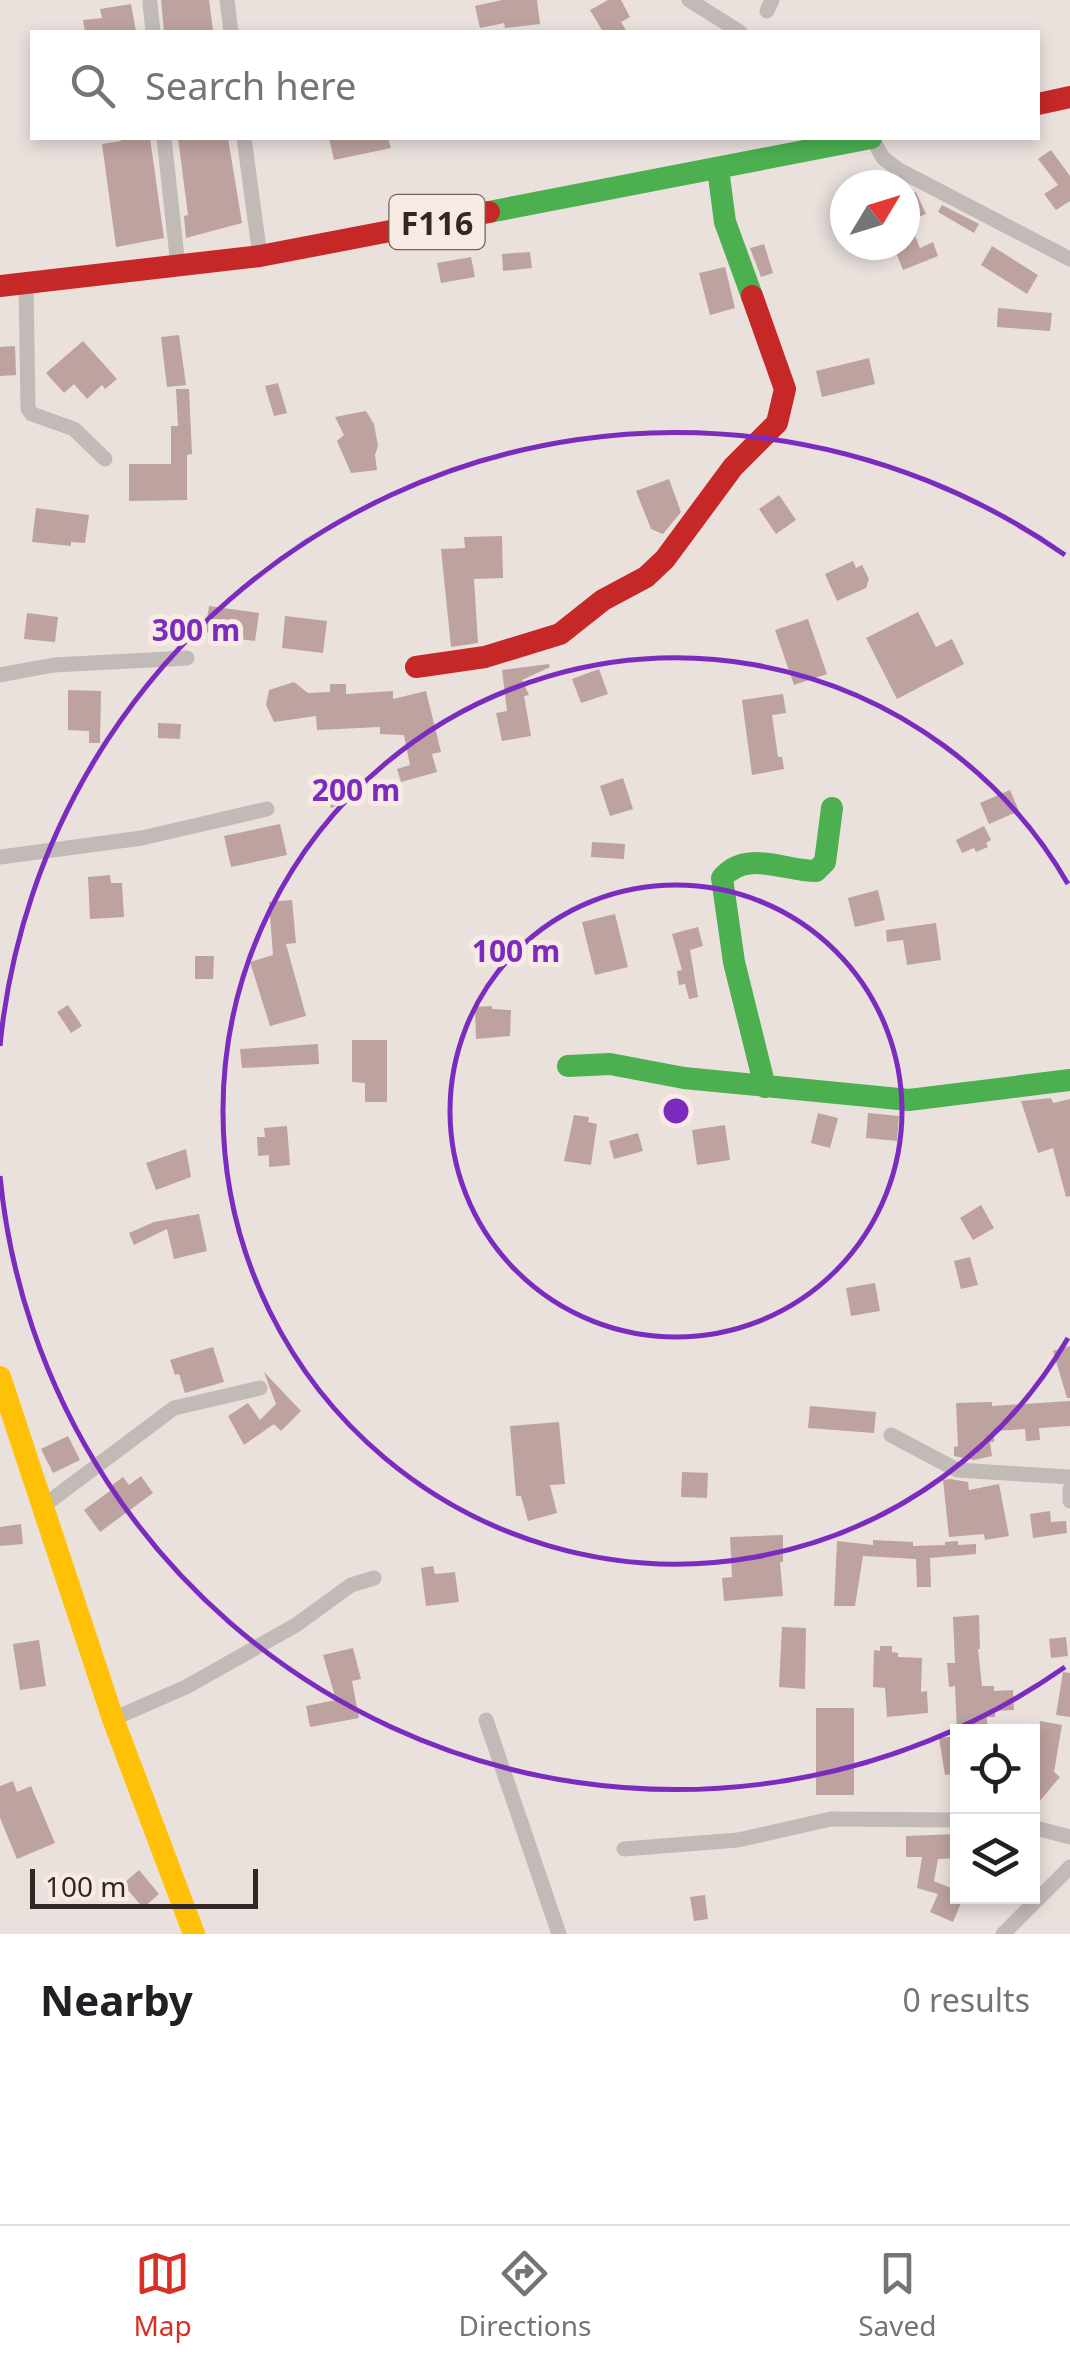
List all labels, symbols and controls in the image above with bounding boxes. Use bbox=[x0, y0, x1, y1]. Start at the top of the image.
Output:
search box bbox=[30, 30, 1040, 140]
icon: search bbox=[65, 58, 120, 113]
text: Search here bbox=[145, 59, 356, 111]
north arrow bbox=[830, 170, 920, 260]
road number: F116 bbox=[390, 195, 484, 249]
text: 300 m bbox=[152, 609, 240, 650]
text: 200 m bbox=[312, 769, 400, 810]
text: 100 m bbox=[472, 930, 560, 971]
centre of rings bbox=[658, 1093, 694, 1129]
map controls bbox=[950, 1724, 1040, 1904]
button: locate bbox=[950, 1724, 1040, 1814]
button: layers bbox=[950, 1814, 1040, 1904]
scale bar bbox=[30, 1864, 258, 1908]
text: 100 m bbox=[45, 1867, 127, 1905]
text: Nearby bbox=[40, 1971, 193, 2028]
text: 0 results bbox=[903, 1978, 1030, 2021]
tab: Map bbox=[133, 2246, 192, 2344]
tab: Directions bbox=[459, 2246, 591, 2344]
tab: Saved bbox=[858, 2246, 937, 2344]

